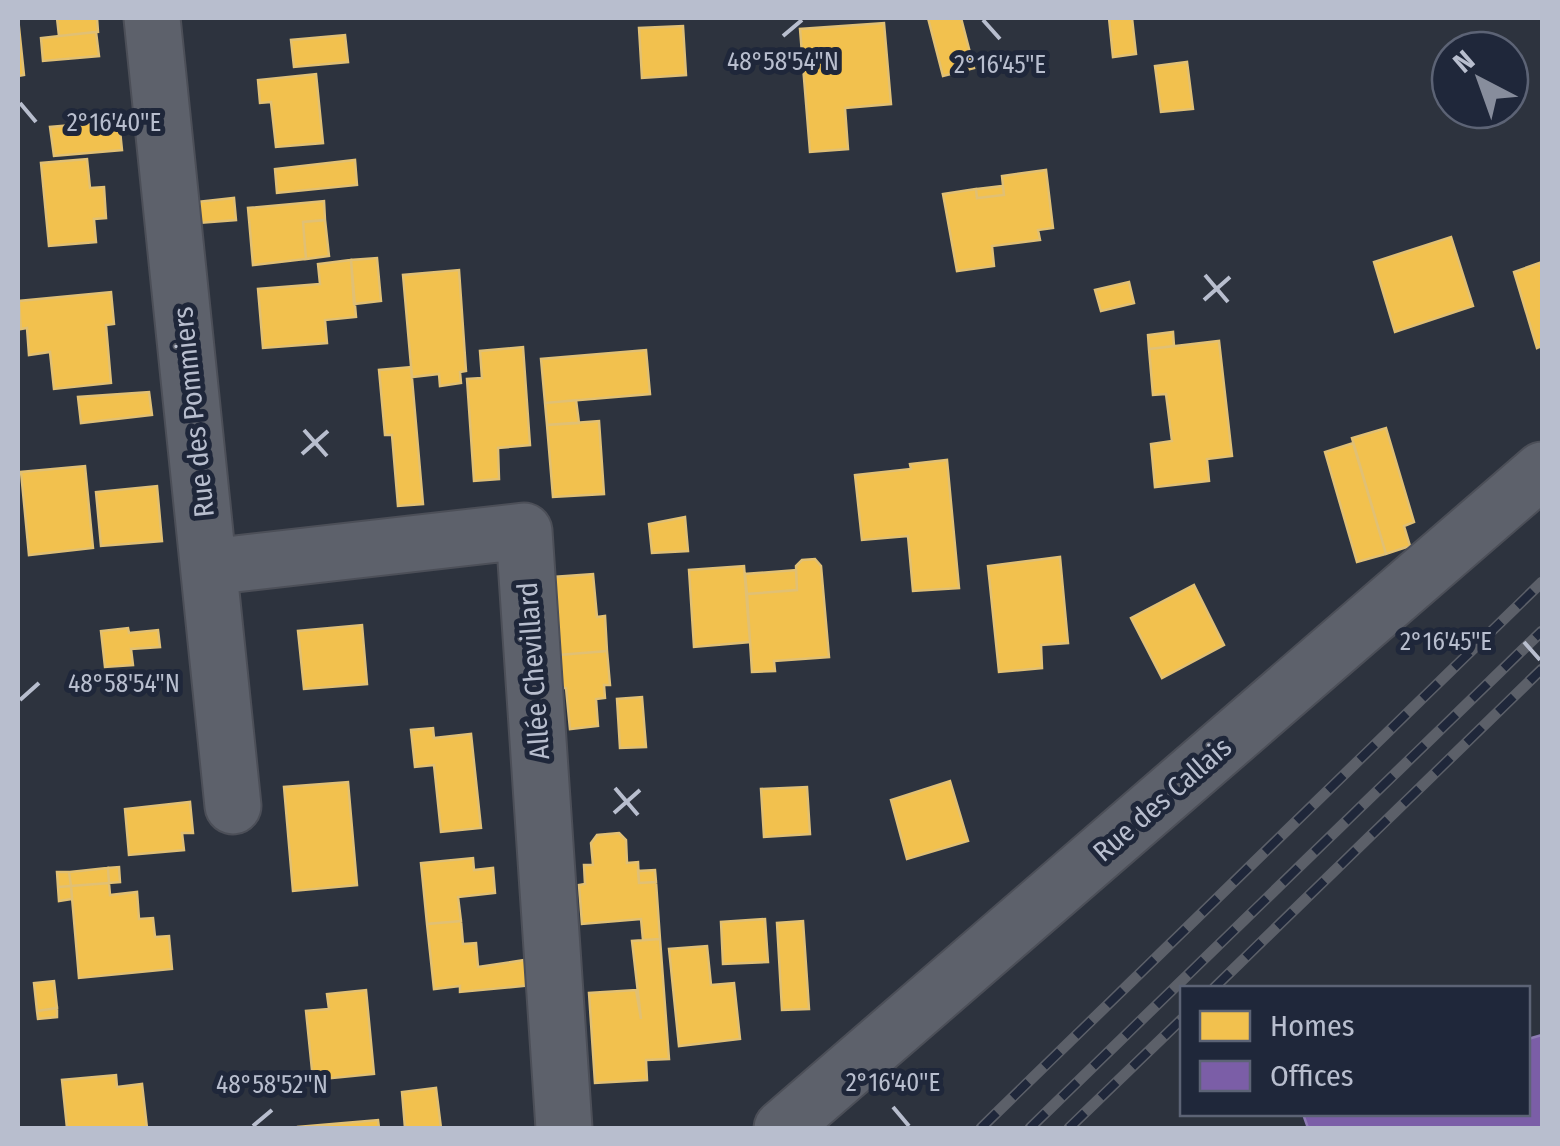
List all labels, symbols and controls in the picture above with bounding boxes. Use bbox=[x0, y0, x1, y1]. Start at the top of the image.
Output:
north arrow bbox=[1430, 30, 1530, 130]
text: N bbox=[1447, 44, 1481, 79]
text: 48°58'54"N bbox=[727, 47, 839, 77]
text: 2°16'45"E bbox=[954, 50, 1046, 80]
text: 2°16'40"E bbox=[67, 108, 161, 138]
street label: Rue des Pommiers bbox=[166, 305, 221, 519]
street label: Allée Chevillard bbox=[511, 581, 556, 761]
text: 2°16'45"E bbox=[1400, 627, 1492, 657]
text: 48°58'54"N bbox=[68, 669, 180, 699]
street label: Rue des Callais bbox=[1086, 730, 1238, 868]
legend bbox=[1180, 986, 1530, 1116]
text: Homes bbox=[1270, 1008, 1355, 1044]
text: Offices bbox=[1270, 1058, 1354, 1094]
text: 2°16'40"E bbox=[846, 1068, 940, 1098]
text: 48°58'52"N bbox=[216, 1070, 328, 1100]

